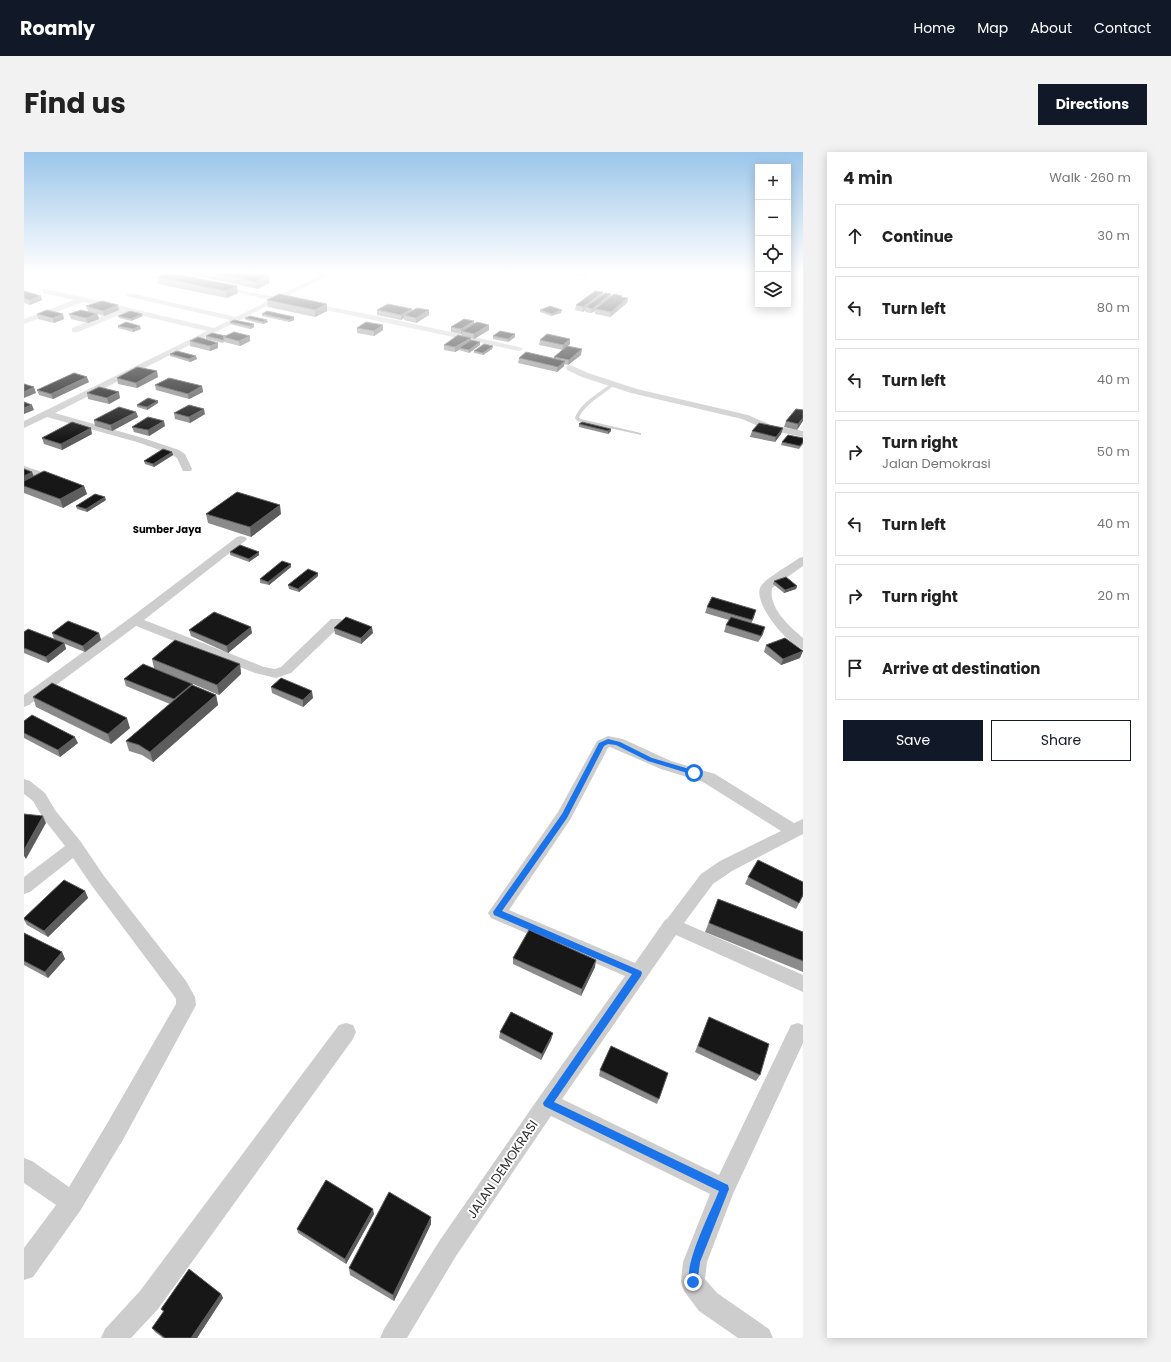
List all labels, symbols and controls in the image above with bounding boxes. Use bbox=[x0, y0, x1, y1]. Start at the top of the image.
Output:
text: Roamly bbox=[20, 15, 95, 42]
text: Home bbox=[913, 18, 955, 38]
text: Map bbox=[977, 18, 1008, 38]
text: About bbox=[1030, 18, 1072, 38]
text: Contact bbox=[1094, 18, 1151, 38]
text: Find us bbox=[24, 84, 126, 123]
button: Directions bbox=[1038, 84, 1147, 125]
map controls bbox=[755, 164, 791, 308]
button: + bbox=[755, 164, 791, 200]
text: 4 min bbox=[843, 166, 893, 190]
text: Walk · 260 m bbox=[1049, 168, 1131, 187]
button: − bbox=[755, 200, 791, 236]
icon: ahead bbox=[844, 225, 866, 247]
text: Continue bbox=[882, 226, 953, 247]
text: 30 m bbox=[1097, 226, 1130, 245]
button: locate bbox=[755, 236, 791, 272]
button: layers bbox=[755, 272, 791, 308]
icon: left bbox=[844, 297, 866, 319]
text: Turn left bbox=[882, 298, 946, 319]
text: 80 m bbox=[1097, 298, 1130, 317]
icon: left bbox=[844, 369, 866, 391]
text: Turn left bbox=[882, 370, 946, 391]
text: 40 m bbox=[1097, 370, 1130, 389]
text: Turn right bbox=[882, 432, 958, 453]
icon: right bbox=[844, 441, 866, 463]
text: 50 m bbox=[1097, 442, 1130, 461]
text: Jalan Demokrasi bbox=[882, 454, 991, 473]
icon: left bbox=[844, 513, 866, 535]
text: Turn left bbox=[882, 514, 946, 535]
text: 40 m bbox=[1097, 514, 1130, 533]
district label: Sumber Jaya bbox=[133, 522, 201, 537]
icon: right bbox=[844, 585, 866, 607]
text: Turn right bbox=[882, 586, 958, 607]
text: 20 m bbox=[1097, 586, 1130, 605]
icon: arrive bbox=[844, 657, 866, 679]
text: Arrive at destination bbox=[882, 658, 1040, 679]
button: Save bbox=[843, 720, 983, 761]
button: Share bbox=[991, 720, 1131, 761]
route start bbox=[685, 764, 703, 782]
street label: JALAN DEMOKRASI bbox=[462, 1116, 543, 1222]
route end bbox=[684, 1273, 702, 1291]

